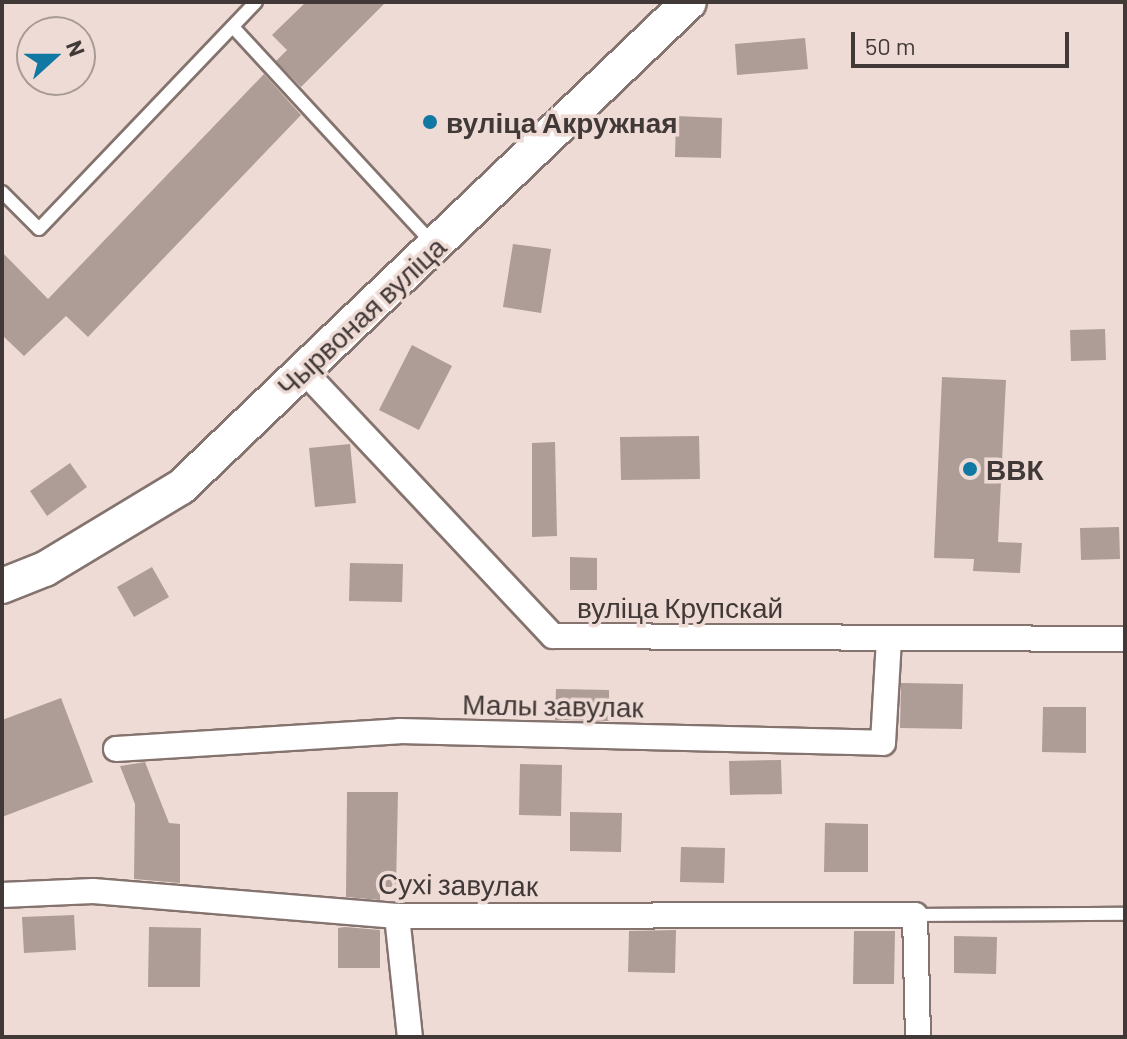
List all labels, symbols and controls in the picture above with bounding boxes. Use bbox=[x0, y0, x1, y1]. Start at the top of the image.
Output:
north arrow bbox=[16, 16, 96, 96]
scale bar bbox=[855, 16, 1073, 66]
text: 50 m bbox=[865, 31, 916, 60]
text: N bbox=[62, 37, 91, 60]
place label: вуліца Акружная bbox=[446, 105, 678, 139]
marker: вуліца Акружная bbox=[421, 113, 439, 131]
street label: Чырвоная вуліца bbox=[270, 229, 452, 403]
place label: ВВК bbox=[986, 452, 1044, 486]
marker: ВВК bbox=[961, 460, 979, 478]
street label: вуліца Крупскай bbox=[577, 590, 783, 624]
street label: Малы завулак bbox=[462, 687, 644, 723]
street label: Сухі завулак bbox=[378, 866, 538, 902]

